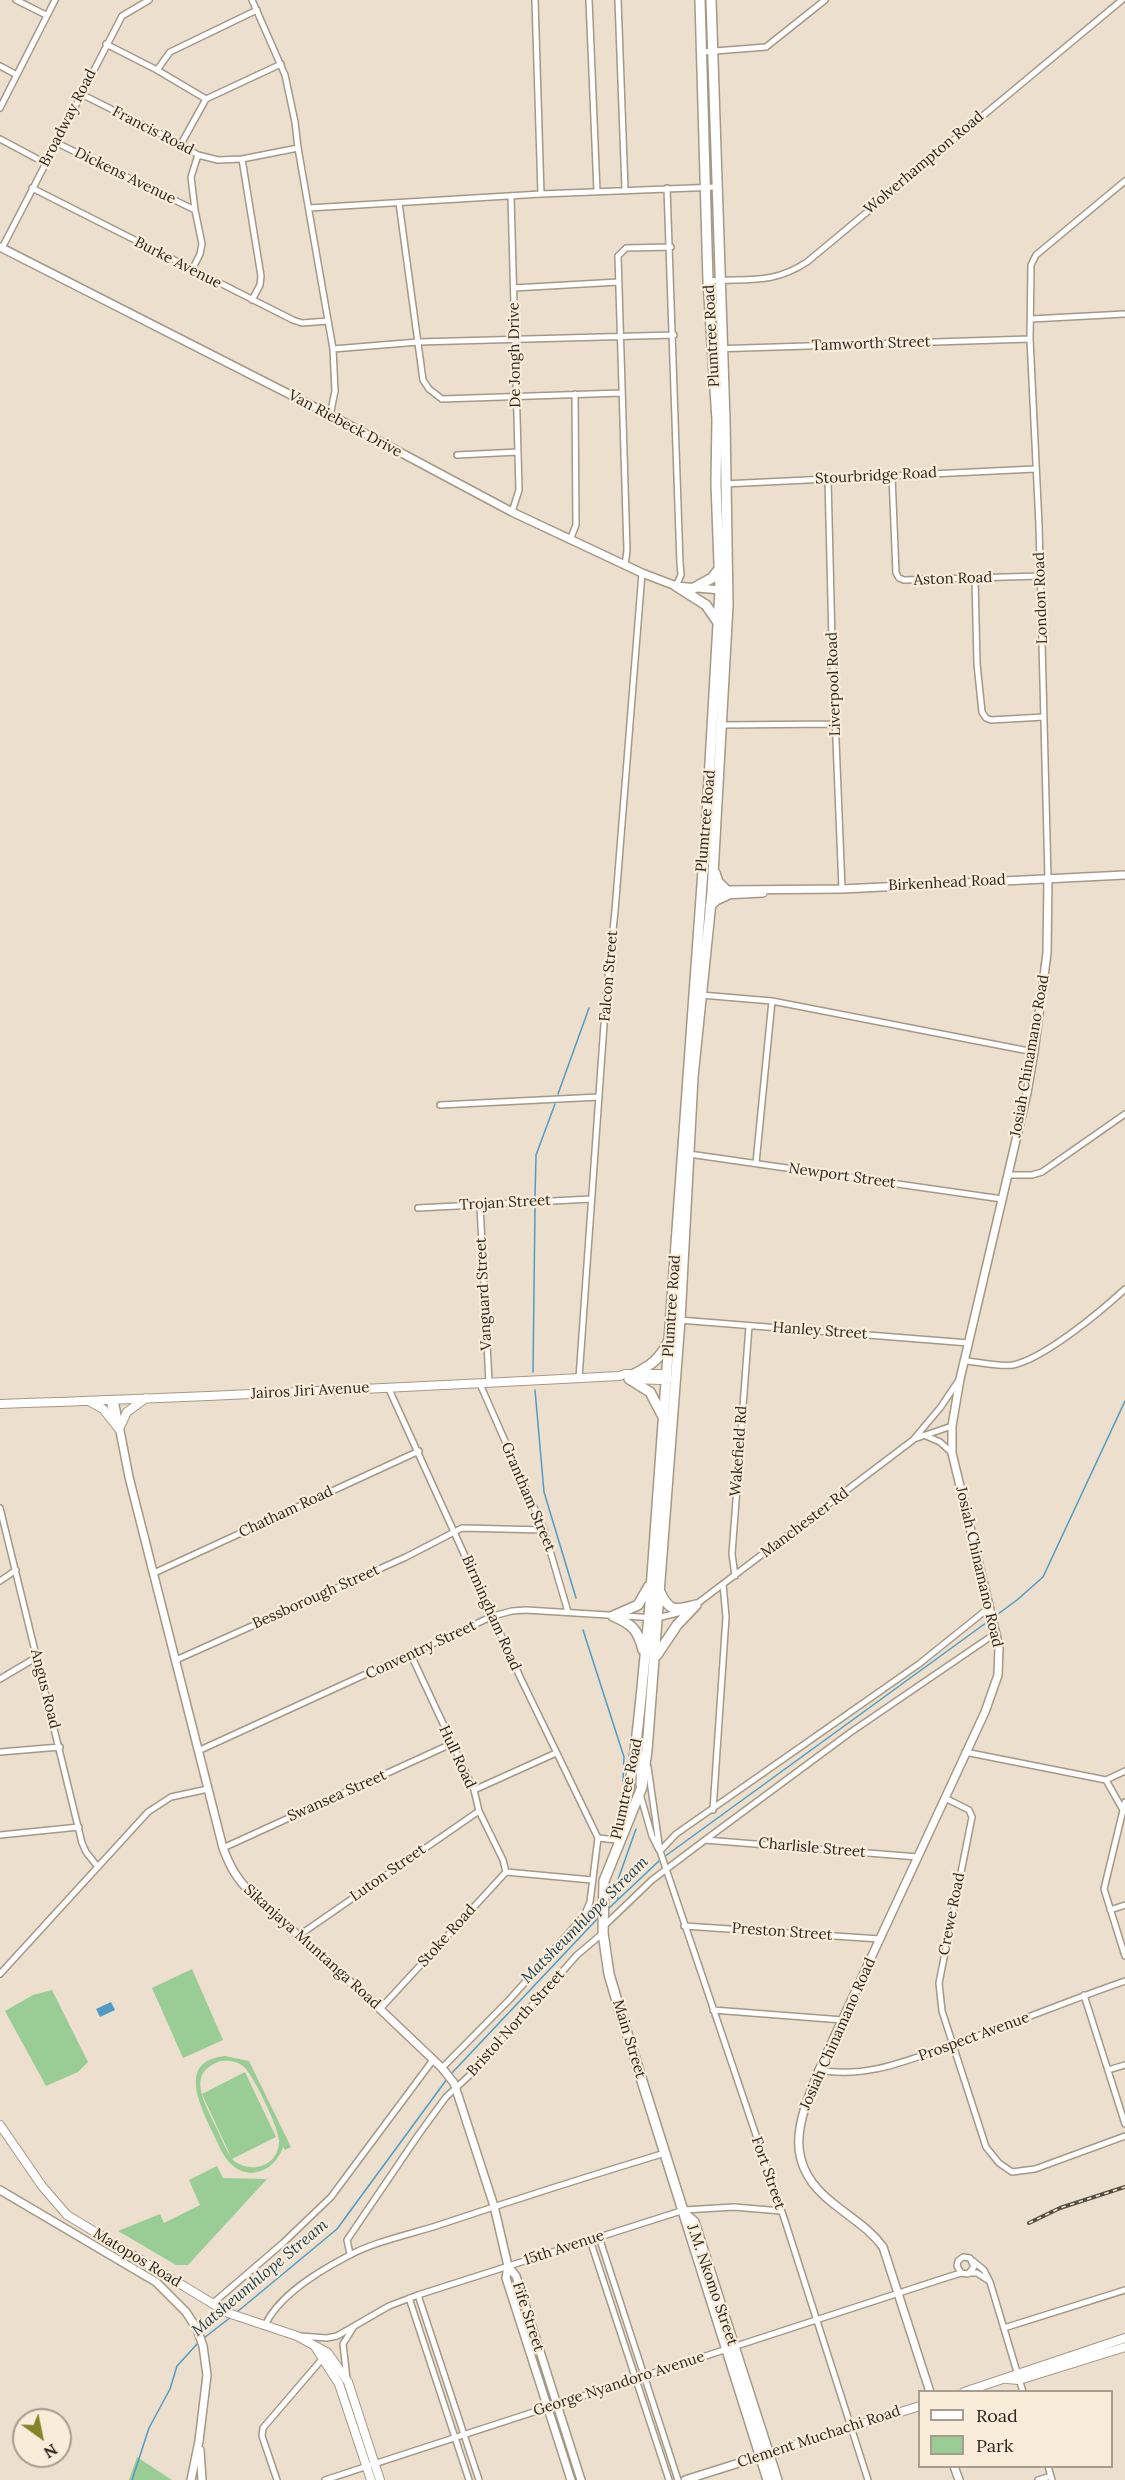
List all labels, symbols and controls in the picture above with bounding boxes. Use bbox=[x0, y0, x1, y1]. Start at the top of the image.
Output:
street label: Broadway Road bbox=[36, 66, 100, 170]
street label: Francis Road bbox=[109, 103, 197, 159]
street label: Wolverhampton Road bbox=[860, 108, 988, 218]
street label: Dickens Avenue bbox=[71, 144, 179, 208]
street label: Burke Avenue bbox=[131, 233, 225, 293]
street label: Plumtree Road bbox=[700, 284, 724, 388]
street label: De Jongh Drive bbox=[505, 302, 525, 408]
street label: Tamworth Street bbox=[811, 333, 931, 355]
street label: Van Riebeck Drive bbox=[285, 386, 405, 462]
street label: Stourbridge Road bbox=[815, 464, 937, 488]
street label: London Road bbox=[1030, 552, 1052, 644]
street label: Aston Road bbox=[913, 569, 993, 589]
street label: Liverpool Road bbox=[823, 632, 845, 736]
street label: Plumtree Road bbox=[693, 769, 719, 873]
street label: Birkenhead Road bbox=[888, 871, 1006, 895]
street label: Falcon Street bbox=[596, 930, 622, 1022]
street label: Josiah Chinamano Road bbox=[1007, 973, 1053, 1139]
street label: Newport Street bbox=[787, 1160, 897, 1192]
street label: Trojan Street bbox=[459, 1192, 551, 1214]
street label: Vanguard Street bbox=[472, 1237, 496, 1351]
street label: Plumtree Road bbox=[659, 1254, 685, 1358]
street label: Hanley Street bbox=[772, 1319, 868, 1343]
street label: Jairos Jiri Avenue bbox=[250, 1379, 370, 1403]
street label: Wakefield Rd bbox=[727, 1405, 751, 1497]
street label: Grantham Street bbox=[497, 1440, 559, 1554]
street label: Chatham Road bbox=[236, 1482, 336, 1542]
street label: Manchester Rd bbox=[758, 1484, 852, 1562]
street label: Josiah Chinamano Road bbox=[952, 1485, 1006, 1649]
street label: Birmingham Road bbox=[458, 1553, 524, 1673]
street label: Bessborough Street bbox=[250, 1561, 382, 1633]
street label: Conventry Street bbox=[363, 1617, 479, 1683]
street label: Angus Road bbox=[26, 1647, 64, 1731]
street label: Hull Road bbox=[435, 1723, 479, 1791]
street label: Plumtree Road bbox=[608, 1737, 646, 1841]
street label: Swansea Street bbox=[285, 1766, 389, 1826]
street label: Charlisle Street bbox=[758, 1834, 866, 1862]
street label: Luton Street bbox=[347, 1840, 429, 1906]
water label: Matsheumhlope Stream bbox=[518, 1853, 652, 1987]
street label: Crewe Road bbox=[935, 1871, 969, 1957]
street label: Sikanjaya Muntanga Road bbox=[240, 1881, 384, 2013]
street label: Stoke Road bbox=[414, 1901, 480, 1971]
street label: Preston Street bbox=[731, 1920, 833, 1944]
street label: Josiah Chinamano Road bbox=[796, 1955, 880, 2113]
street label: Bristol North Street bbox=[463, 1966, 569, 2080]
street label: Main Street bbox=[609, 1997, 649, 2081]
street label: Prospect Avenue bbox=[916, 2009, 1032, 2065]
street label: Fort Street bbox=[747, 2134, 789, 2212]
water label: Matsheumhlope Stream bbox=[188, 2215, 332, 2341]
street label: J.M. Nkomo Street bbox=[683, 2222, 741, 2348]
street label: Matopos Road bbox=[90, 2225, 184, 2291]
street label: 15th Avenue bbox=[522, 2227, 606, 2269]
street label: Fife Street bbox=[508, 2280, 548, 2354]
street label: George Nyandoro Avenue bbox=[531, 2348, 707, 2420]
legend bbox=[918, 2390, 1113, 2468]
street label: Clement Muchachi Road bbox=[735, 2402, 903, 2472]
text: Road bbox=[976, 2404, 1018, 2427]
north arrow bbox=[12, 2408, 72, 2468]
text: Park bbox=[976, 2434, 1013, 2457]
text: N bbox=[40, 2440, 61, 2463]

